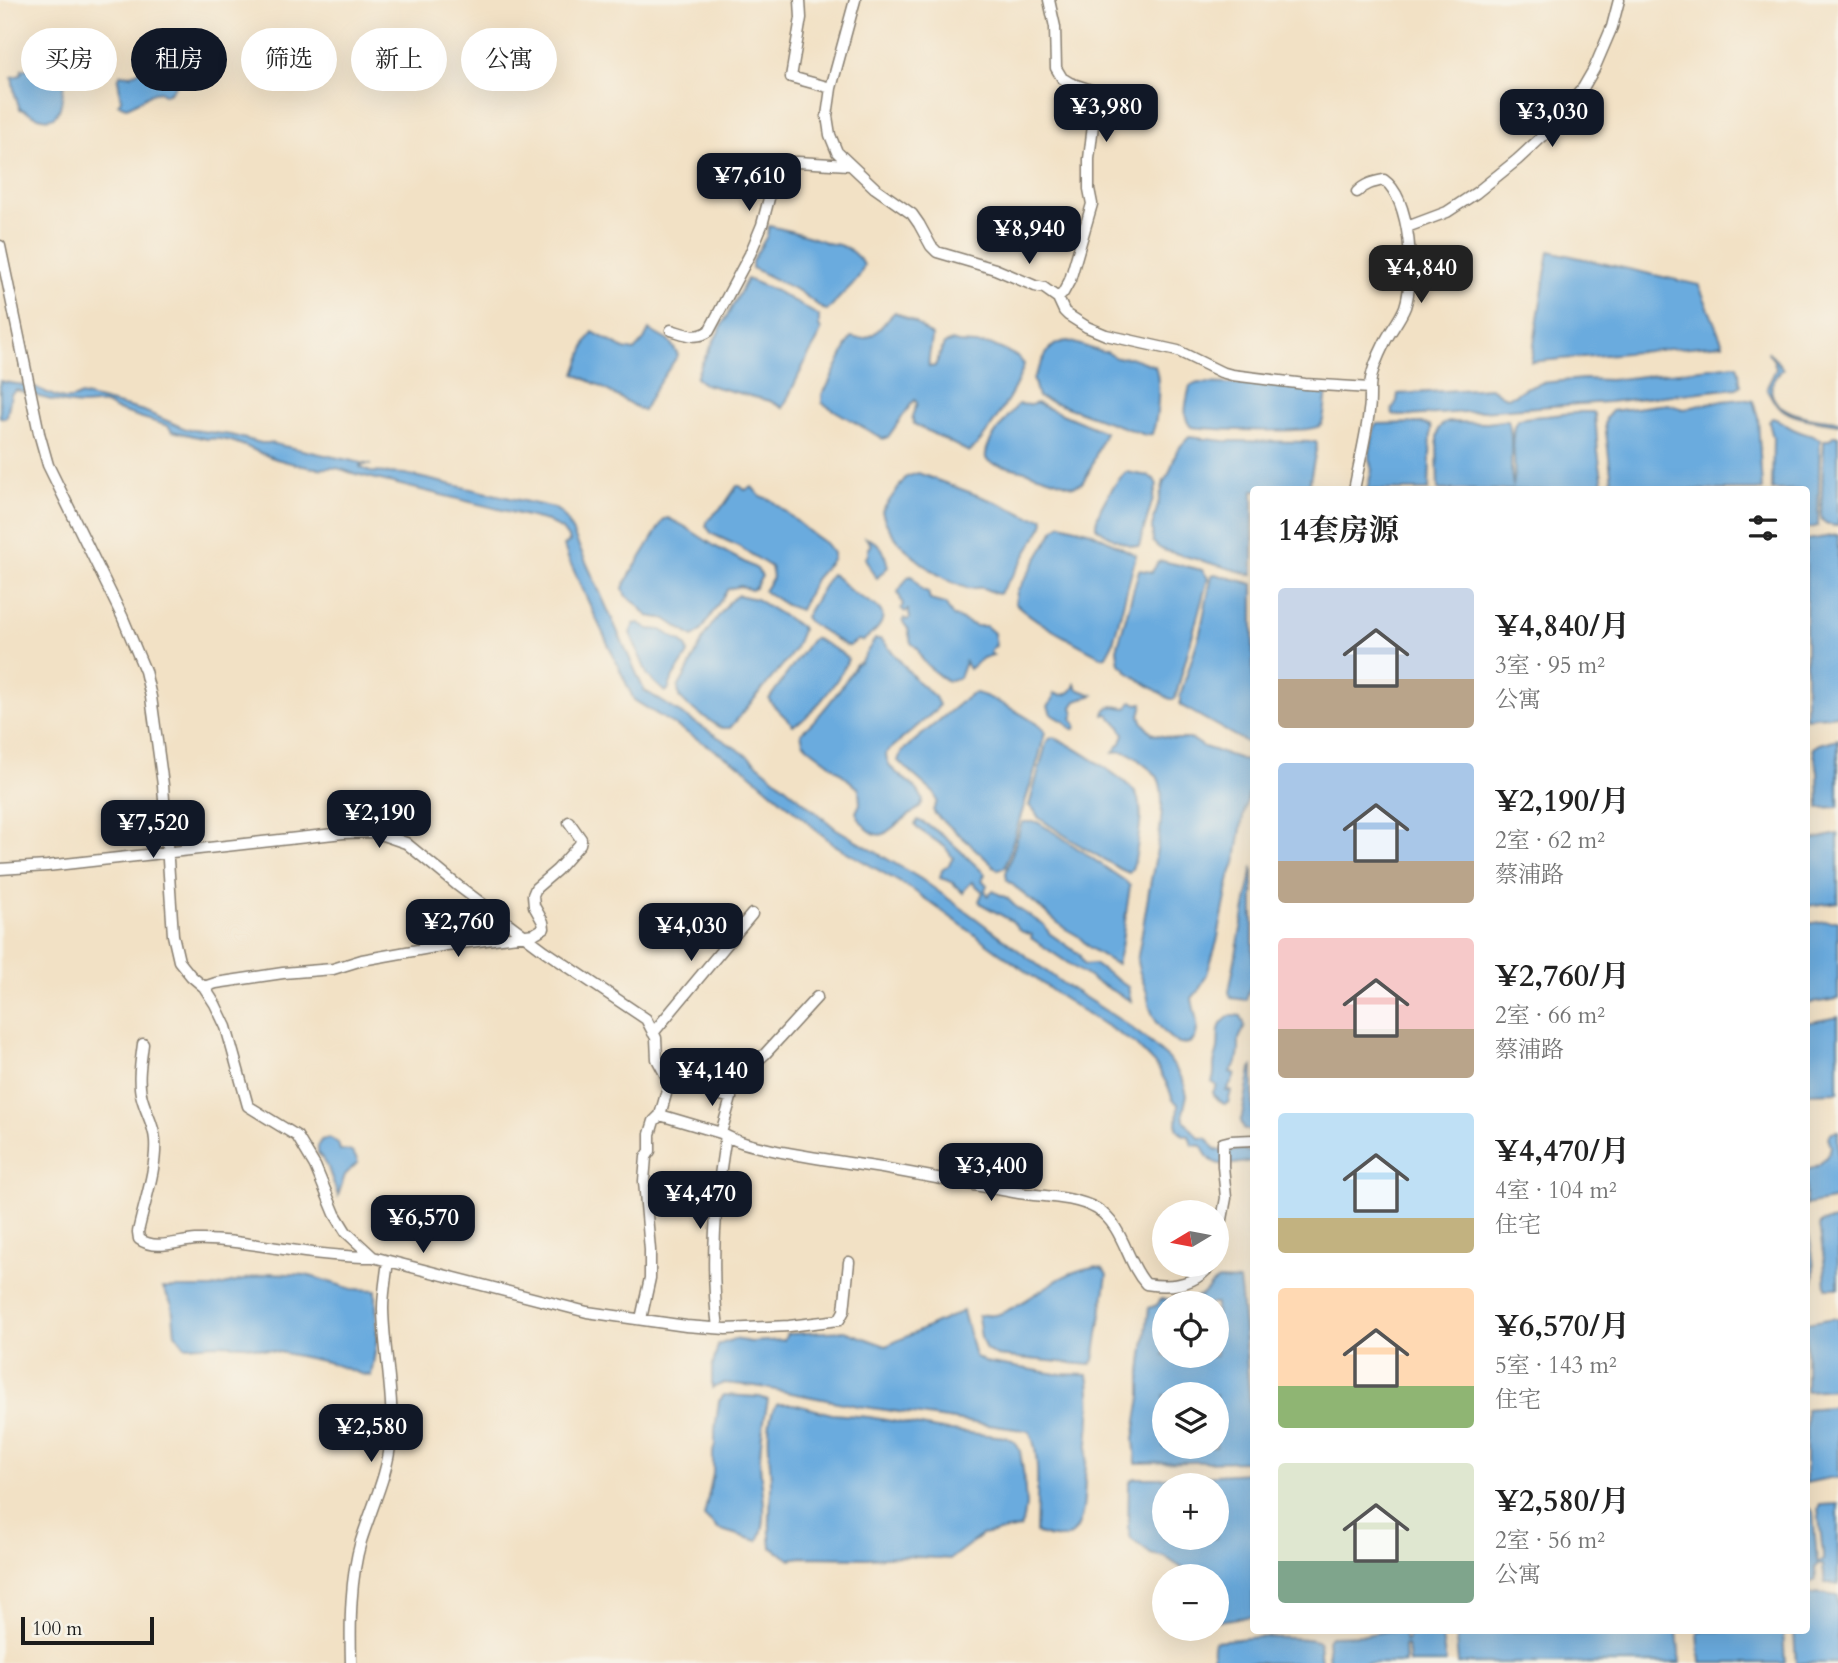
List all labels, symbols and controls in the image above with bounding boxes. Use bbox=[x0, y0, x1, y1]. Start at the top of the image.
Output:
chip: 买房 bbox=[21, 28, 117, 91]
chip: 租房 bbox=[131, 28, 227, 91]
chip: 筛选 bbox=[241, 28, 337, 91]
chip: 新上 bbox=[351, 28, 447, 91]
chip: 公寓 bbox=[461, 28, 557, 91]
pin: ¥3,980 bbox=[1049, 85, 1163, 144]
pin: ¥3,030 bbox=[1495, 90, 1609, 149]
text: ¥3,980 bbox=[1070, 91, 1142, 122]
text: ¥3,030 bbox=[1516, 96, 1588, 127]
pin: ¥7,610 bbox=[692, 154, 806, 213]
text: ¥7,610 bbox=[713, 160, 785, 191]
pin: ¥8,940 bbox=[972, 206, 1086, 266]
text: ¥8,940 bbox=[993, 213, 1065, 244]
pin: ¥4,840 bbox=[1364, 246, 1478, 305]
text: ¥4,840 bbox=[1385, 252, 1457, 283]
icon: filters bbox=[1744, 509, 1782, 547]
text: 14套房源 bbox=[1278, 510, 1399, 551]
text: ¥4,840/月 bbox=[1495, 606, 1630, 647]
icon: home bbox=[1334, 616, 1418, 700]
text: 3室 · 95 m² bbox=[1495, 650, 1605, 681]
text: 公寓 bbox=[1495, 684, 1541, 715]
text: ¥2,190/月 bbox=[1495, 781, 1630, 822]
pin: ¥2,190 bbox=[322, 790, 436, 850]
icon: home bbox=[1334, 791, 1418, 875]
text: ¥2,190 bbox=[343, 797, 415, 828]
pin: ¥7,520 bbox=[96, 800, 210, 860]
text: ¥7,520 bbox=[117, 807, 189, 838]
text: 2室 · 62 m² bbox=[1495, 825, 1605, 856]
text: 蔡浦路 bbox=[1495, 859, 1564, 890]
pin: ¥2,760 bbox=[401, 900, 515, 959]
pin: ¥4,030 bbox=[634, 904, 748, 963]
text: ¥2,760 bbox=[422, 906, 494, 937]
text: ¥4,030 bbox=[655, 910, 727, 941]
text: ¥2,760/月 bbox=[1495, 956, 1630, 997]
icon: home bbox=[1334, 966, 1418, 1050]
text: 2室 · 66 m² bbox=[1495, 1000, 1605, 1031]
text: 蔡浦路 bbox=[1495, 1034, 1564, 1065]
pin: ¥4,140 bbox=[655, 1048, 769, 1108]
text: ¥4,140 bbox=[676, 1055, 748, 1086]
text: ¥4,470/月 bbox=[1495, 1131, 1630, 1172]
icon: home bbox=[1334, 1141, 1418, 1225]
pin: ¥3,400 bbox=[934, 1144, 1048, 1203]
text: ¥3,400 bbox=[955, 1150, 1027, 1181]
pin: ¥4,470 bbox=[643, 1172, 757, 1231]
text: 4室 · 104 m² bbox=[1495, 1175, 1617, 1206]
text: ¥4,470 bbox=[664, 1178, 736, 1209]
pin: ¥6,570 bbox=[366, 1196, 480, 1255]
north arrow bbox=[1152, 1200, 1228, 1278]
map controls bbox=[1152, 1200, 1229, 1641]
text: ¥6,570 bbox=[387, 1202, 459, 1233]
text: 住宅 bbox=[1495, 1209, 1541, 1240]
button: locate bbox=[1152, 1291, 1229, 1368]
text: ¥6,570/月 bbox=[1495, 1306, 1630, 1347]
icon: home bbox=[1334, 1316, 1418, 1400]
text: 5室 · 143 m² bbox=[1495, 1350, 1617, 1381]
button: layers bbox=[1152, 1382, 1229, 1459]
text: 住宅 bbox=[1495, 1384, 1541, 1415]
pin: ¥2,580 bbox=[314, 1404, 428, 1464]
text: ¥2,580 bbox=[335, 1411, 407, 1442]
button: + bbox=[1152, 1473, 1229, 1550]
text: ¥2,580/月 bbox=[1495, 1481, 1630, 1522]
icon: home bbox=[1334, 1491, 1418, 1575]
text: 2室 · 56 m² bbox=[1495, 1525, 1605, 1556]
text: 公寓 bbox=[1495, 1559, 1541, 1590]
button: − bbox=[1152, 1564, 1229, 1641]
scale bar bbox=[21, 1614, 154, 1646]
text: 100 m bbox=[32, 1616, 82, 1642]

